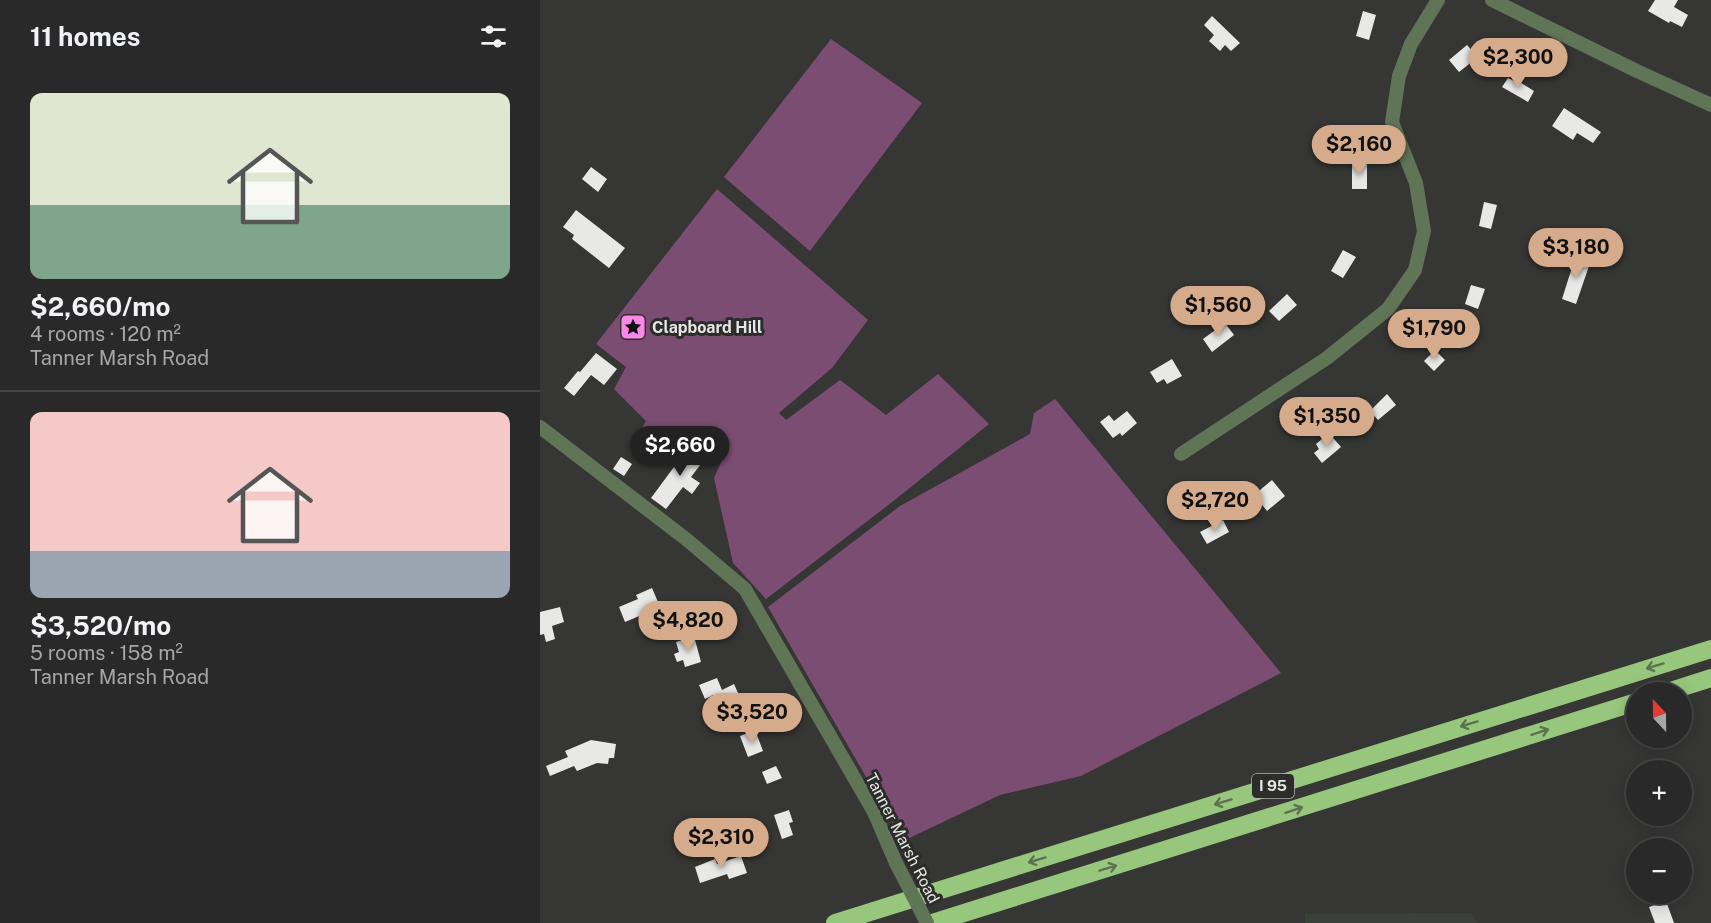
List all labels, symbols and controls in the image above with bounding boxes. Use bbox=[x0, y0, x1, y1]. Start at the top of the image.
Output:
icon: filters bbox=[477, 20, 510, 53]
text: 11 homes bbox=[30, 21, 140, 52]
pin: $2,300 bbox=[1469, 38, 1567, 89]
text: $2,300 bbox=[1483, 45, 1553, 69]
pin: $2,160 bbox=[1310, 125, 1408, 176]
icon: home bbox=[216, 132, 324, 240]
text: $2,160 bbox=[1326, 132, 1392, 156]
pin: $3,180 bbox=[1527, 228, 1625, 279]
text: $3,180 bbox=[1542, 235, 1610, 259]
pin: $1,560 bbox=[1169, 286, 1267, 337]
text: $2,660/mo bbox=[30, 291, 171, 322]
text: $1,560 bbox=[1184, 293, 1252, 317]
pin: $1,790 bbox=[1385, 309, 1483, 360]
place icon: Clapboard Hill bbox=[618, 312, 648, 342]
text: $1,790 bbox=[1402, 316, 1466, 340]
place label: Clapboard Hill bbox=[652, 318, 762, 337]
text: 4 rooms · 120 m² bbox=[30, 322, 181, 346]
text: Tanner Marsh Road bbox=[30, 346, 209, 370]
pin: $1,350 bbox=[1278, 397, 1376, 448]
text: $1,350 bbox=[1293, 404, 1361, 428]
pin: $2,660 bbox=[631, 426, 729, 477]
text: $2,660 bbox=[644, 433, 716, 457]
icon: home bbox=[216, 451, 324, 559]
pin: $2,720 bbox=[1166, 481, 1264, 532]
text: $2,720 bbox=[1181, 488, 1249, 512]
pin: $4,820 bbox=[639, 601, 737, 652]
text: $4,820 bbox=[652, 608, 724, 632]
text: $3,520/mo bbox=[30, 610, 171, 641]
text: 5 rooms · 158 m² bbox=[30, 641, 183, 665]
one-way arrow bbox=[1646, 661, 1665, 672]
text: Tanner Marsh Road bbox=[30, 665, 209, 689]
north arrow bbox=[1626, 682, 1692, 748]
map controls bbox=[1626, 682, 1692, 904]
pin: $3,520 bbox=[703, 693, 801, 744]
text: $3,520 bbox=[716, 700, 788, 724]
one-way arrow bbox=[1460, 720, 1479, 731]
one-way arrow bbox=[1530, 726, 1549, 737]
button: + bbox=[1626, 760, 1692, 826]
street label: Tanner Marsh Road bbox=[862, 770, 944, 906]
road number: I 95 bbox=[1252, 774, 1294, 798]
one-way arrow bbox=[1214, 797, 1233, 808]
one-way arrow bbox=[1284, 803, 1303, 814]
pin: $2,310 bbox=[672, 818, 770, 869]
text: $2,310 bbox=[688, 825, 754, 849]
button: − bbox=[1626, 838, 1692, 904]
one-way arrow bbox=[1028, 855, 1047, 866]
one-way arrow bbox=[1098, 862, 1117, 873]

